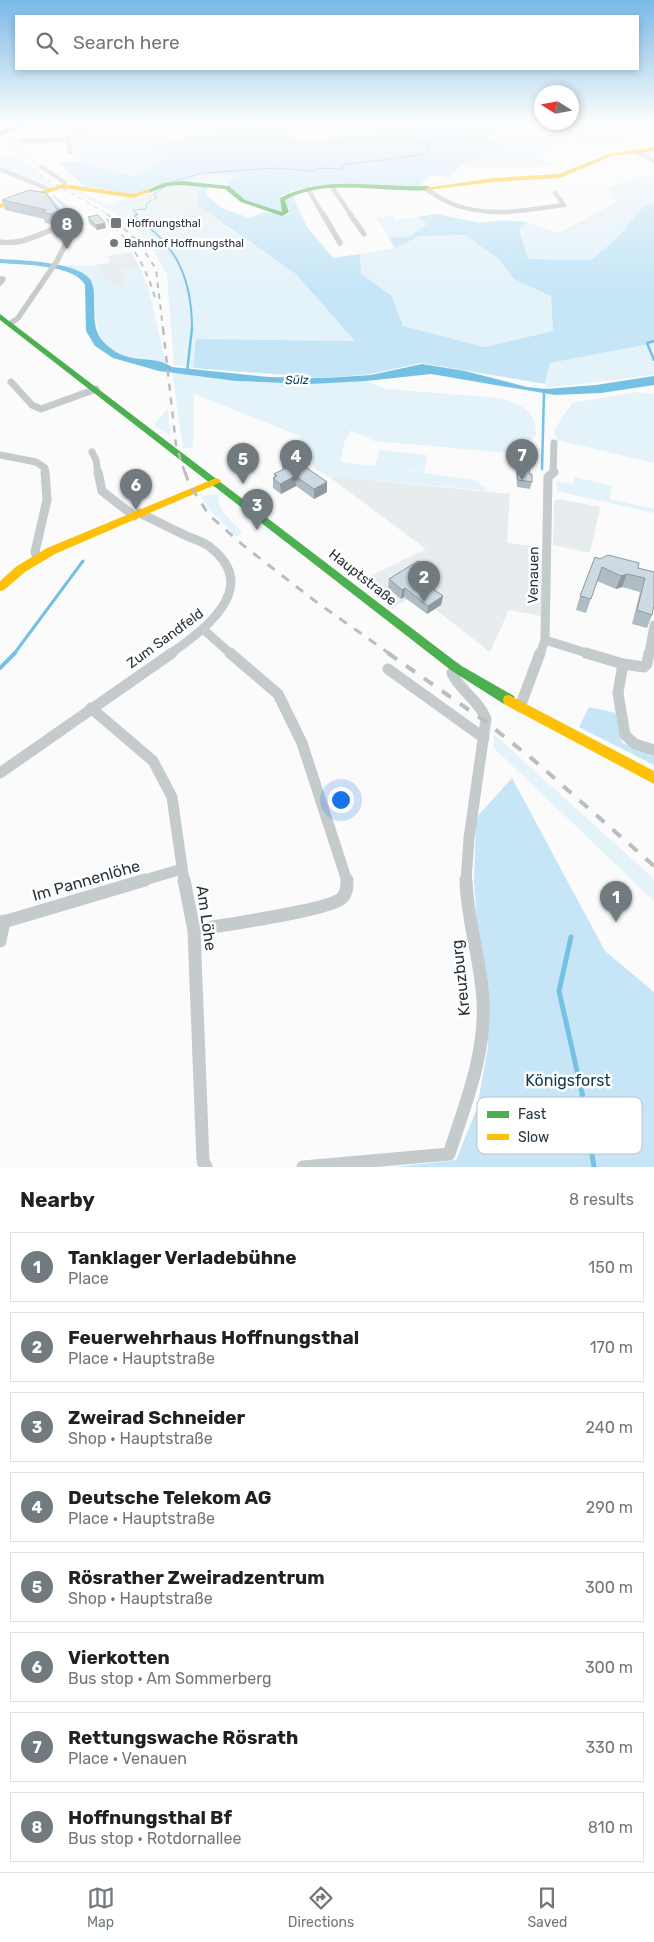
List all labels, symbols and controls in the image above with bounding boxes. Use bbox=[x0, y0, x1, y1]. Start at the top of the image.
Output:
search box bbox=[15, 15, 639, 70]
icon: search bbox=[33, 29, 61, 57]
text: Search here bbox=[73, 31, 180, 54]
north arrow bbox=[534, 85, 579, 130]
pin: 8 bbox=[51, 208, 83, 249]
marker: Hoffnungsthal bbox=[109, 216, 123, 230]
place label: Hoffnungsthal bbox=[127, 217, 201, 230]
marker: Bahnhof Hoffnungsthal bbox=[108, 237, 120, 249]
place label: Bahnhof Hoffnungsthal bbox=[124, 237, 244, 250]
water label: Sülz bbox=[285, 373, 309, 387]
pin: 7 bbox=[506, 439, 538, 480]
pin: 4 bbox=[280, 440, 312, 481]
pin: 5 bbox=[227, 443, 259, 484]
pin: 6 bbox=[120, 469, 152, 510]
pin: 3 bbox=[241, 489, 273, 530]
street label: Hauptstraße bbox=[325, 546, 400, 609]
street label: Venauen bbox=[525, 546, 542, 604]
pin: 2 bbox=[408, 561, 440, 602]
street label: Zum Sandfeld bbox=[124, 605, 207, 672]
your location bbox=[328, 787, 354, 813]
street label: Im Pannenlöhe bbox=[30, 856, 142, 905]
pin: 1 bbox=[600, 881, 632, 922]
street label: Am Löhe bbox=[193, 884, 220, 952]
street label: Kreuzburg bbox=[447, 939, 474, 1017]
park label: Königsforst bbox=[525, 1071, 611, 1090]
legend bbox=[477, 1097, 642, 1154]
text: Fast bbox=[518, 1106, 547, 1123]
text: Slow bbox=[518, 1129, 549, 1146]
text: Nearby bbox=[20, 1187, 95, 1212]
text: 8 results bbox=[569, 1190, 634, 1209]
text: Tanklager Verladebühne bbox=[68, 1246, 297, 1269]
text: 1 bbox=[33, 1258, 41, 1277]
text: 150 m bbox=[588, 1258, 633, 1277]
text: Place bbox=[68, 1269, 109, 1288]
text: Feuerwehrhaus Hoffnungsthal bbox=[68, 1326, 359, 1349]
text: 2 bbox=[32, 1338, 42, 1357]
text: 170 m bbox=[590, 1338, 633, 1357]
text: Place · Hauptstraße bbox=[68, 1349, 215, 1368]
text: Zweirad Schneider bbox=[68, 1406, 245, 1429]
text: 3 bbox=[32, 1418, 42, 1437]
text: 240 m bbox=[586, 1418, 633, 1437]
text: Shop · Hauptstraße bbox=[68, 1429, 213, 1448]
text: Deutsche Telekom AG bbox=[68, 1486, 271, 1509]
text: 4 bbox=[32, 1498, 42, 1517]
text: 290 m bbox=[586, 1498, 633, 1517]
text: Place · Hauptstraße bbox=[68, 1509, 215, 1528]
text: Rösrather Zweiradzentrum bbox=[68, 1566, 325, 1589]
text: 5 bbox=[32, 1578, 42, 1597]
text: 300 m bbox=[585, 1578, 633, 1597]
text: Shop · Hauptstraße bbox=[68, 1589, 213, 1608]
text: Vierkotten bbox=[68, 1646, 170, 1669]
text: 6 bbox=[32, 1658, 42, 1677]
text: 300 m bbox=[585, 1658, 633, 1677]
text: Bus stop · Am Sommerberg bbox=[68, 1669, 272, 1688]
text: Rettungswache Rösrath bbox=[68, 1726, 298, 1749]
text: 7 bbox=[32, 1738, 42, 1757]
text: 330 m bbox=[585, 1738, 633, 1757]
text: Place · Venauen bbox=[68, 1749, 187, 1768]
text: Hoffnungsthal Bf bbox=[68, 1806, 232, 1829]
text: 8 bbox=[32, 1818, 42, 1837]
text: 810 m bbox=[588, 1818, 633, 1837]
text: Bus stop · Rotdornallee bbox=[68, 1829, 241, 1848]
tab: Map bbox=[87, 1884, 115, 1931]
tab: Directions bbox=[288, 1884, 354, 1931]
tab: Saved bbox=[527, 1884, 567, 1931]

